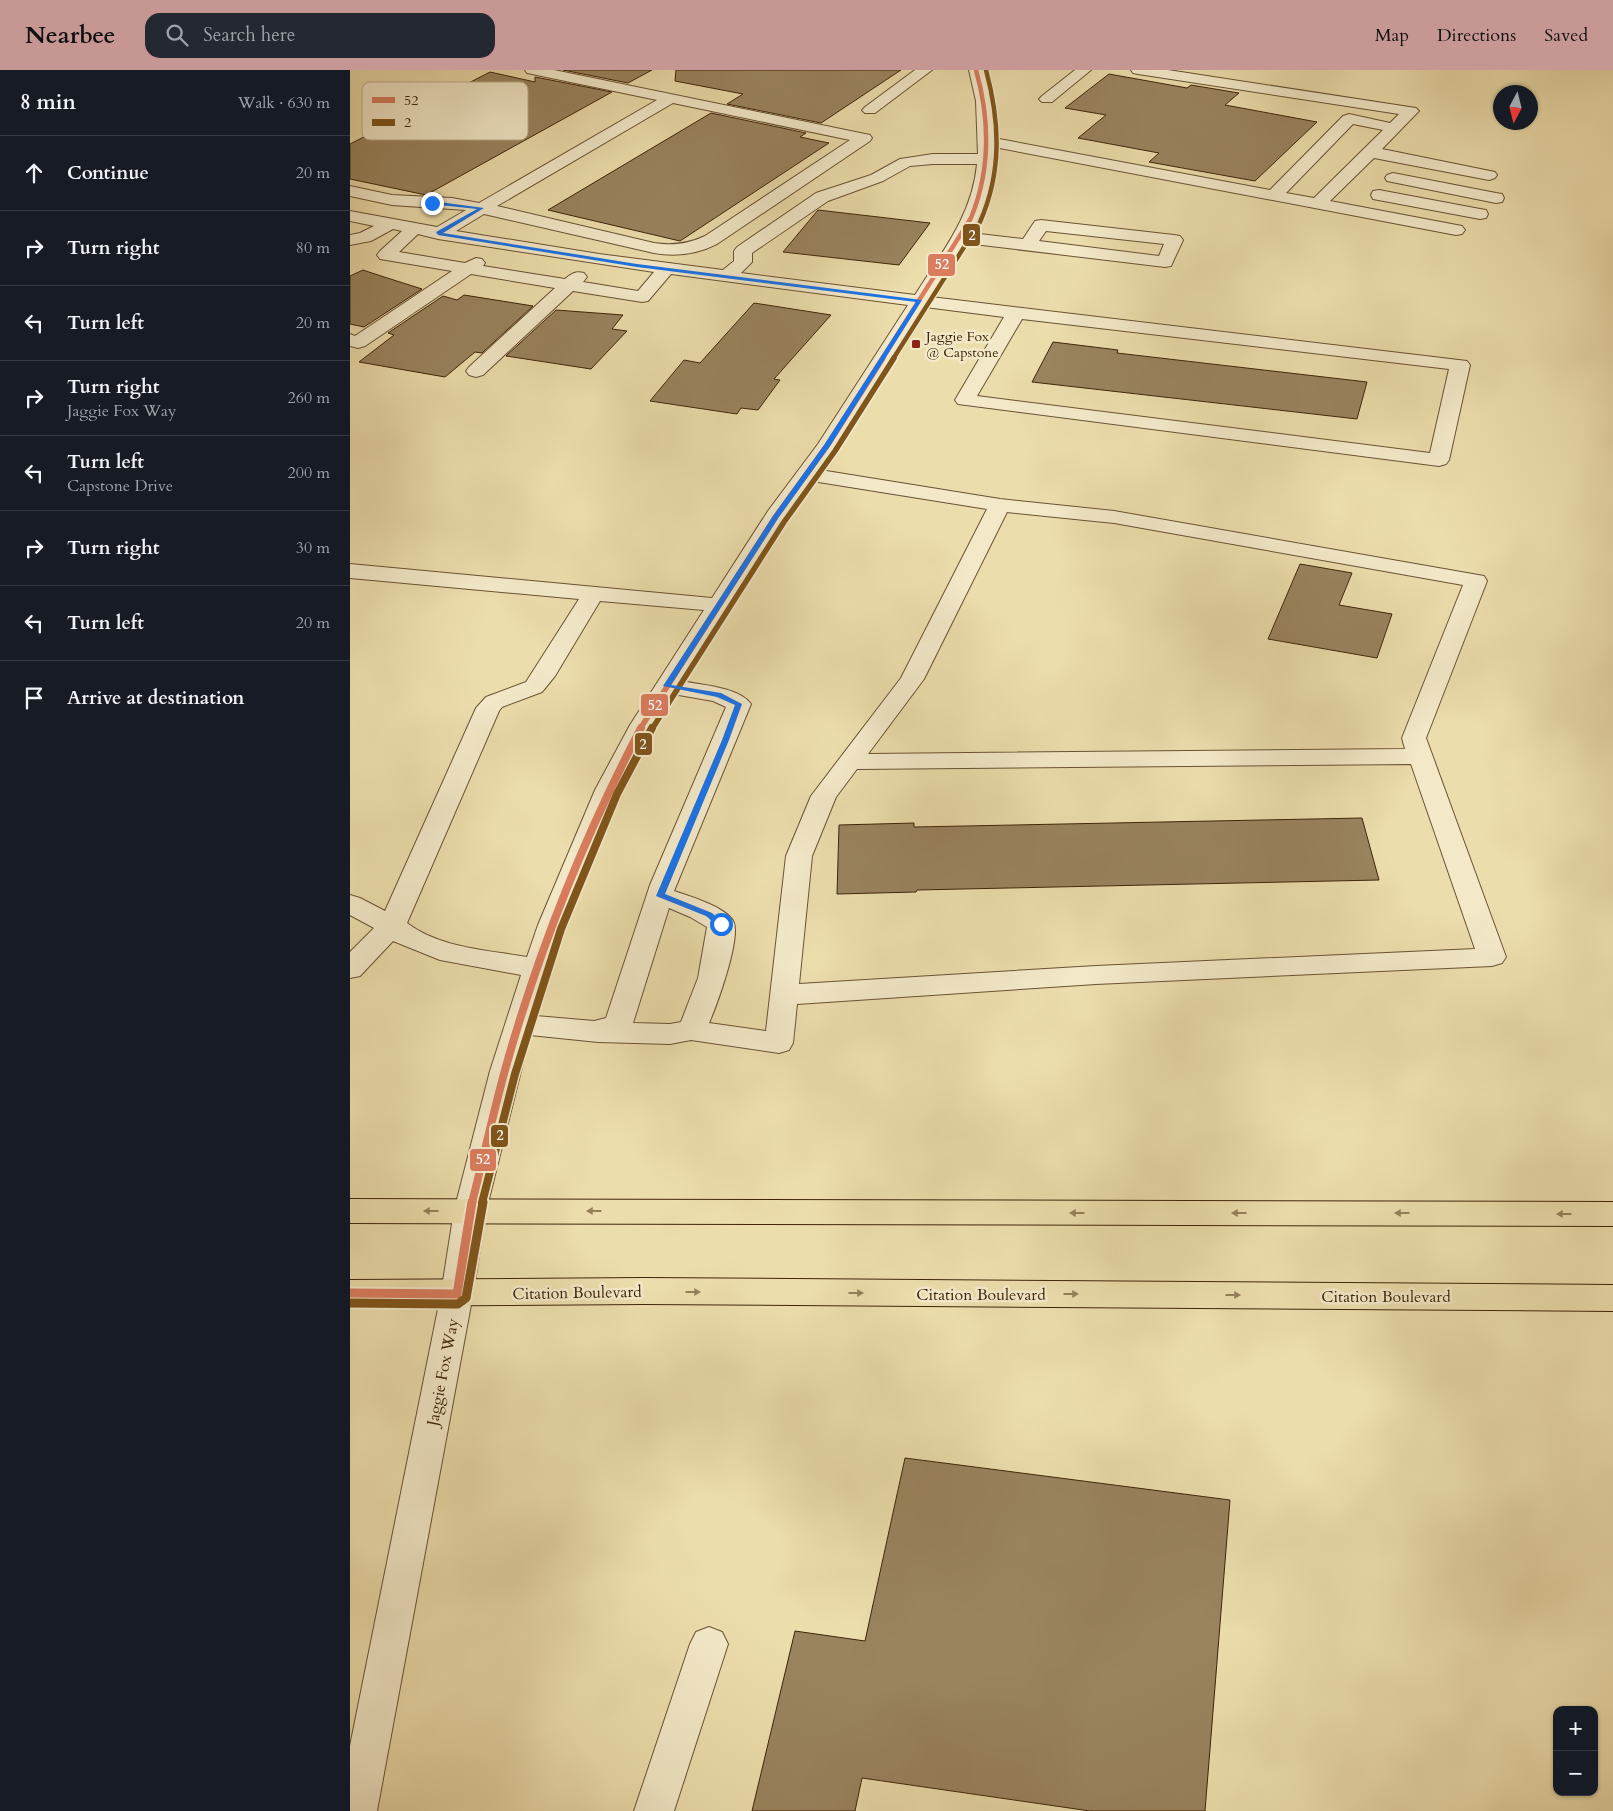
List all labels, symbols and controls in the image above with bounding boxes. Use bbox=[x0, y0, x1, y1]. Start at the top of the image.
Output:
search box bbox=[145, 13, 495, 58]
text: Nearbee bbox=[25, 19, 115, 52]
icon: search bbox=[163, 21, 191, 49]
text: Search here bbox=[203, 22, 295, 48]
text: Map bbox=[1375, 23, 1409, 48]
text: Directions bbox=[1437, 23, 1516, 48]
text: Saved bbox=[1544, 23, 1588, 48]
legend bbox=[362, 82, 528, 140]
north arrow bbox=[1493, 85, 1538, 130]
text: 8 min bbox=[20, 88, 76, 117]
text: 52 bbox=[404, 91, 418, 110]
text: Walk · 630 m bbox=[238, 92, 330, 114]
text: 2 bbox=[404, 113, 411, 132]
icon: ahead bbox=[20, 159, 48, 187]
text: Continue bbox=[67, 160, 149, 186]
text: 20 m bbox=[296, 162, 330, 184]
route end bbox=[421, 192, 444, 215]
line badge: 2 bbox=[962, 223, 981, 247]
text: 2 bbox=[968, 226, 976, 245]
icon: right bbox=[20, 234, 48, 262]
text: Turn right bbox=[67, 235, 159, 261]
text: 80 m bbox=[296, 237, 330, 259]
line badge: 52 bbox=[927, 253, 956, 277]
text: 52 bbox=[935, 255, 949, 274]
icon: left bbox=[20, 309, 48, 337]
text: Turn left bbox=[67, 310, 144, 336]
text: 20 m bbox=[296, 312, 330, 334]
place label: Jaggie Fox @ Capstone bbox=[924, 327, 999, 362]
marker: Jaggie Fox @ Capstone bbox=[910, 338, 922, 350]
text: Turn right bbox=[67, 374, 159, 400]
icon: right bbox=[20, 384, 48, 412]
text: 260 m bbox=[288, 387, 330, 409]
text: Jaggie Fox Way bbox=[67, 400, 176, 422]
text: Turn left bbox=[67, 449, 144, 475]
icon: left bbox=[20, 459, 48, 487]
text: 200 m bbox=[288, 462, 330, 484]
text: Capstone Drive bbox=[67, 475, 173, 497]
icon: right bbox=[20, 534, 48, 562]
text: Turn right bbox=[67, 535, 159, 561]
text: 30 m bbox=[296, 537, 330, 559]
icon: left bbox=[20, 609, 48, 637]
text: Turn left bbox=[67, 610, 144, 636]
text: 20 m bbox=[296, 612, 330, 634]
icon: arrive bbox=[20, 684, 48, 712]
text: Arrive at destination bbox=[67, 685, 244, 711]
line badge: 52 bbox=[640, 693, 669, 717]
text: 52 bbox=[648, 696, 662, 715]
line badge: 2 bbox=[634, 732, 653, 756]
text: 2 bbox=[639, 735, 647, 754]
route start bbox=[710, 913, 733, 936]
line badge: 2 bbox=[490, 1124, 509, 1148]
text: 2 bbox=[496, 1126, 504, 1145]
line badge: 52 bbox=[469, 1148, 497, 1172]
text: 52 bbox=[476, 1150, 490, 1169]
one-way arrow bbox=[423, 1207, 439, 1215]
one-way arrow bbox=[585, 1207, 601, 1215]
one-way arrow bbox=[1069, 1209, 1085, 1217]
one-way arrow bbox=[1231, 1209, 1247, 1217]
one-way arrow bbox=[1394, 1209, 1410, 1217]
one-way arrow bbox=[1556, 1210, 1572, 1218]
street label: Citation Boulevard bbox=[512, 1281, 642, 1305]
street label: Citation Boulevard bbox=[916, 1284, 1046, 1306]
street label: Citation Boulevard bbox=[1321, 1286, 1451, 1308]
one-way arrow bbox=[685, 1288, 701, 1296]
one-way arrow bbox=[848, 1289, 864, 1297]
one-way arrow bbox=[1063, 1290, 1079, 1298]
one-way arrow bbox=[1225, 1291, 1241, 1299]
street label: Jaggie Fox Way bbox=[421, 1316, 464, 1430]
map controls bbox=[1553, 1706, 1598, 1796]
button: + bbox=[1553, 1706, 1598, 1751]
button: − bbox=[1553, 1751, 1598, 1796]

